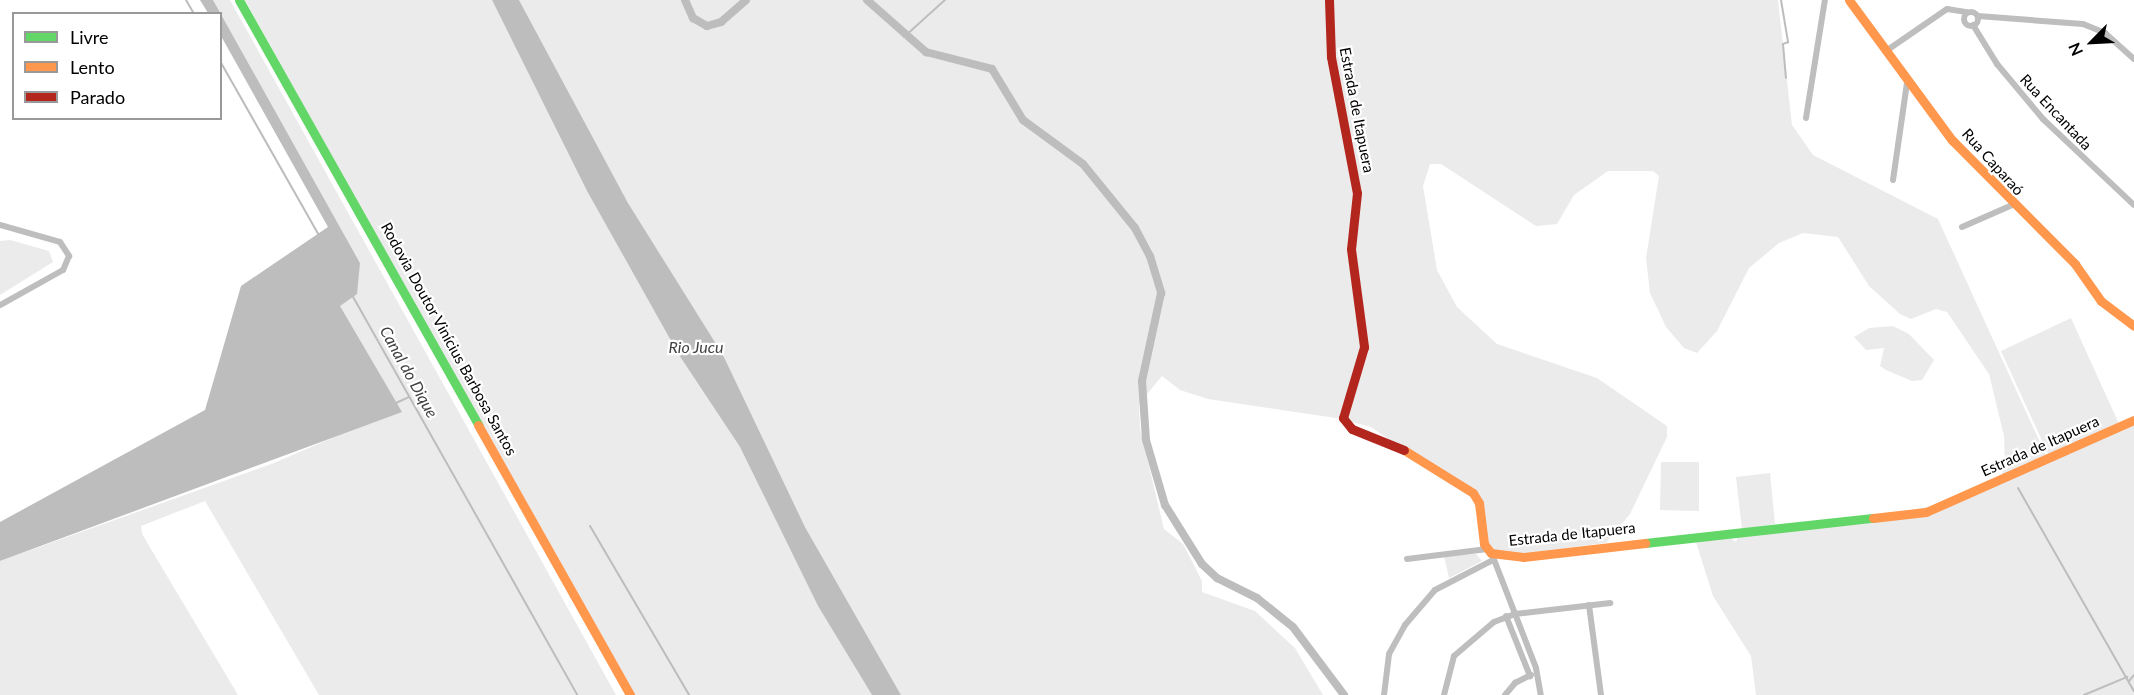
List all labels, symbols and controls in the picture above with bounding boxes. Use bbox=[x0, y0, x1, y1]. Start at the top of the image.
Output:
legend bbox=[12, 12, 222, 120]
north arrow bbox=[2062, 12, 2122, 72]
text: Livre bbox=[70, 26, 109, 48]
text: N bbox=[2064, 40, 2086, 59]
street label: Estrada de Itapuera bbox=[1336, 46, 1378, 174]
text: Lento bbox=[70, 56, 115, 78]
street label: Rua Encantada bbox=[2016, 70, 2096, 154]
text: Parado bbox=[70, 86, 125, 108]
street label: Rua Caparaó bbox=[1958, 125, 2028, 199]
street label: Rodovia Doutor Vinícius Barbosa Santos bbox=[377, 219, 521, 459]
water label: Canal do Dique bbox=[376, 323, 442, 421]
water label: Rio Jucu bbox=[668, 337, 724, 357]
street label: Estrada de Itapuera bbox=[1978, 412, 2102, 480]
street label: Estrada de Itapuera bbox=[1508, 518, 1636, 550]

